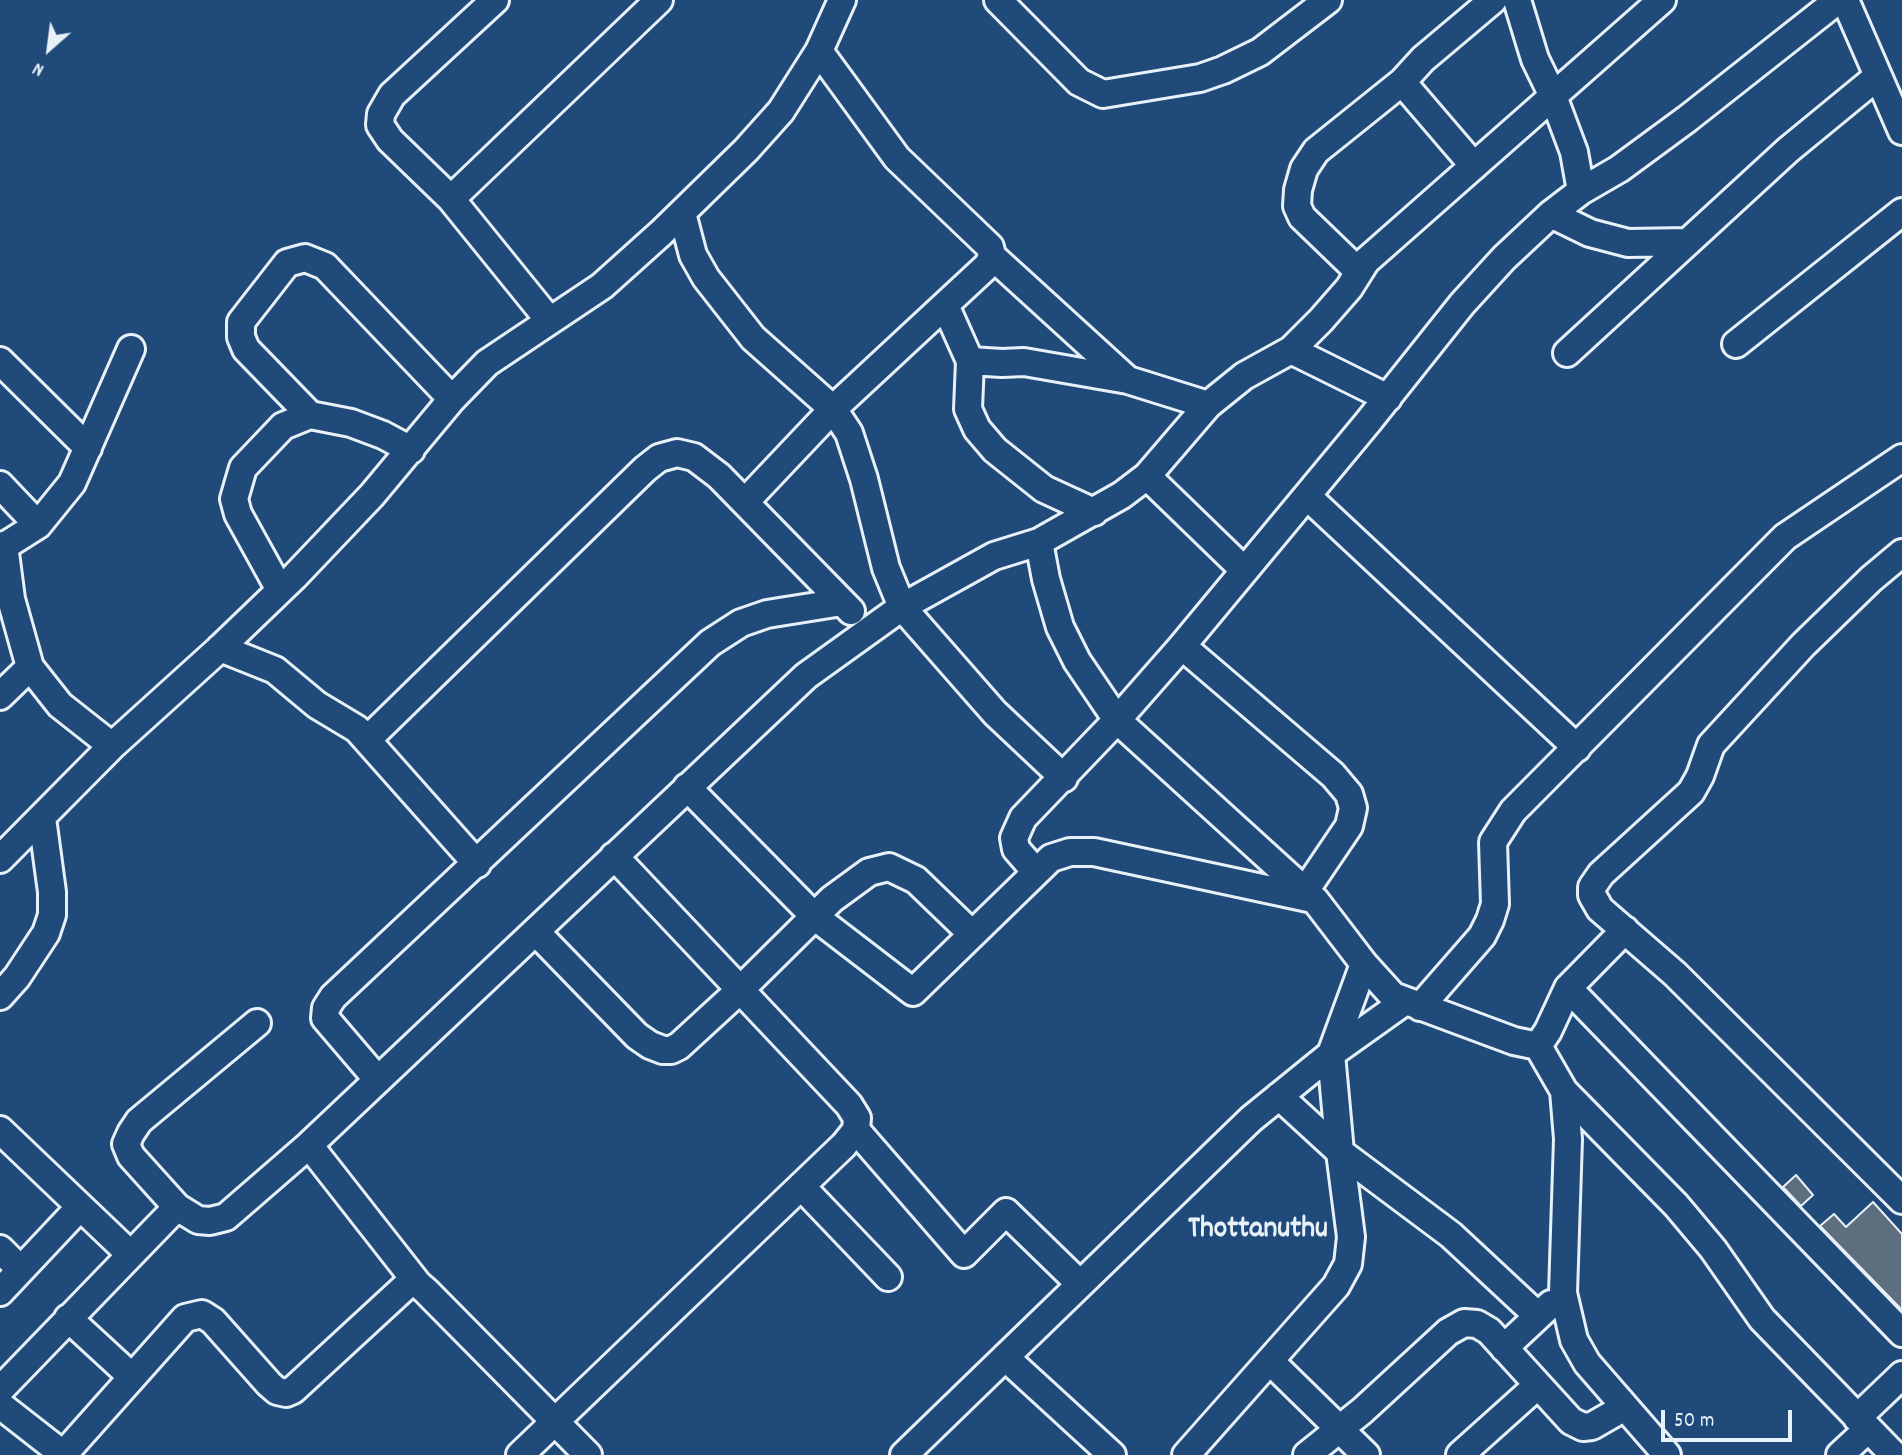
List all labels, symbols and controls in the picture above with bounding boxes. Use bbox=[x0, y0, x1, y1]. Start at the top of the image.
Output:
north arrow bbox=[14, 14, 84, 84]
text: N bbox=[28, 54, 49, 82]
district label: Thottanuthu bbox=[1188, 1214, 1328, 1250]
scale bar bbox=[1664, 1396, 1795, 1440]
text: 50 m bbox=[1674, 1407, 1714, 1437]

